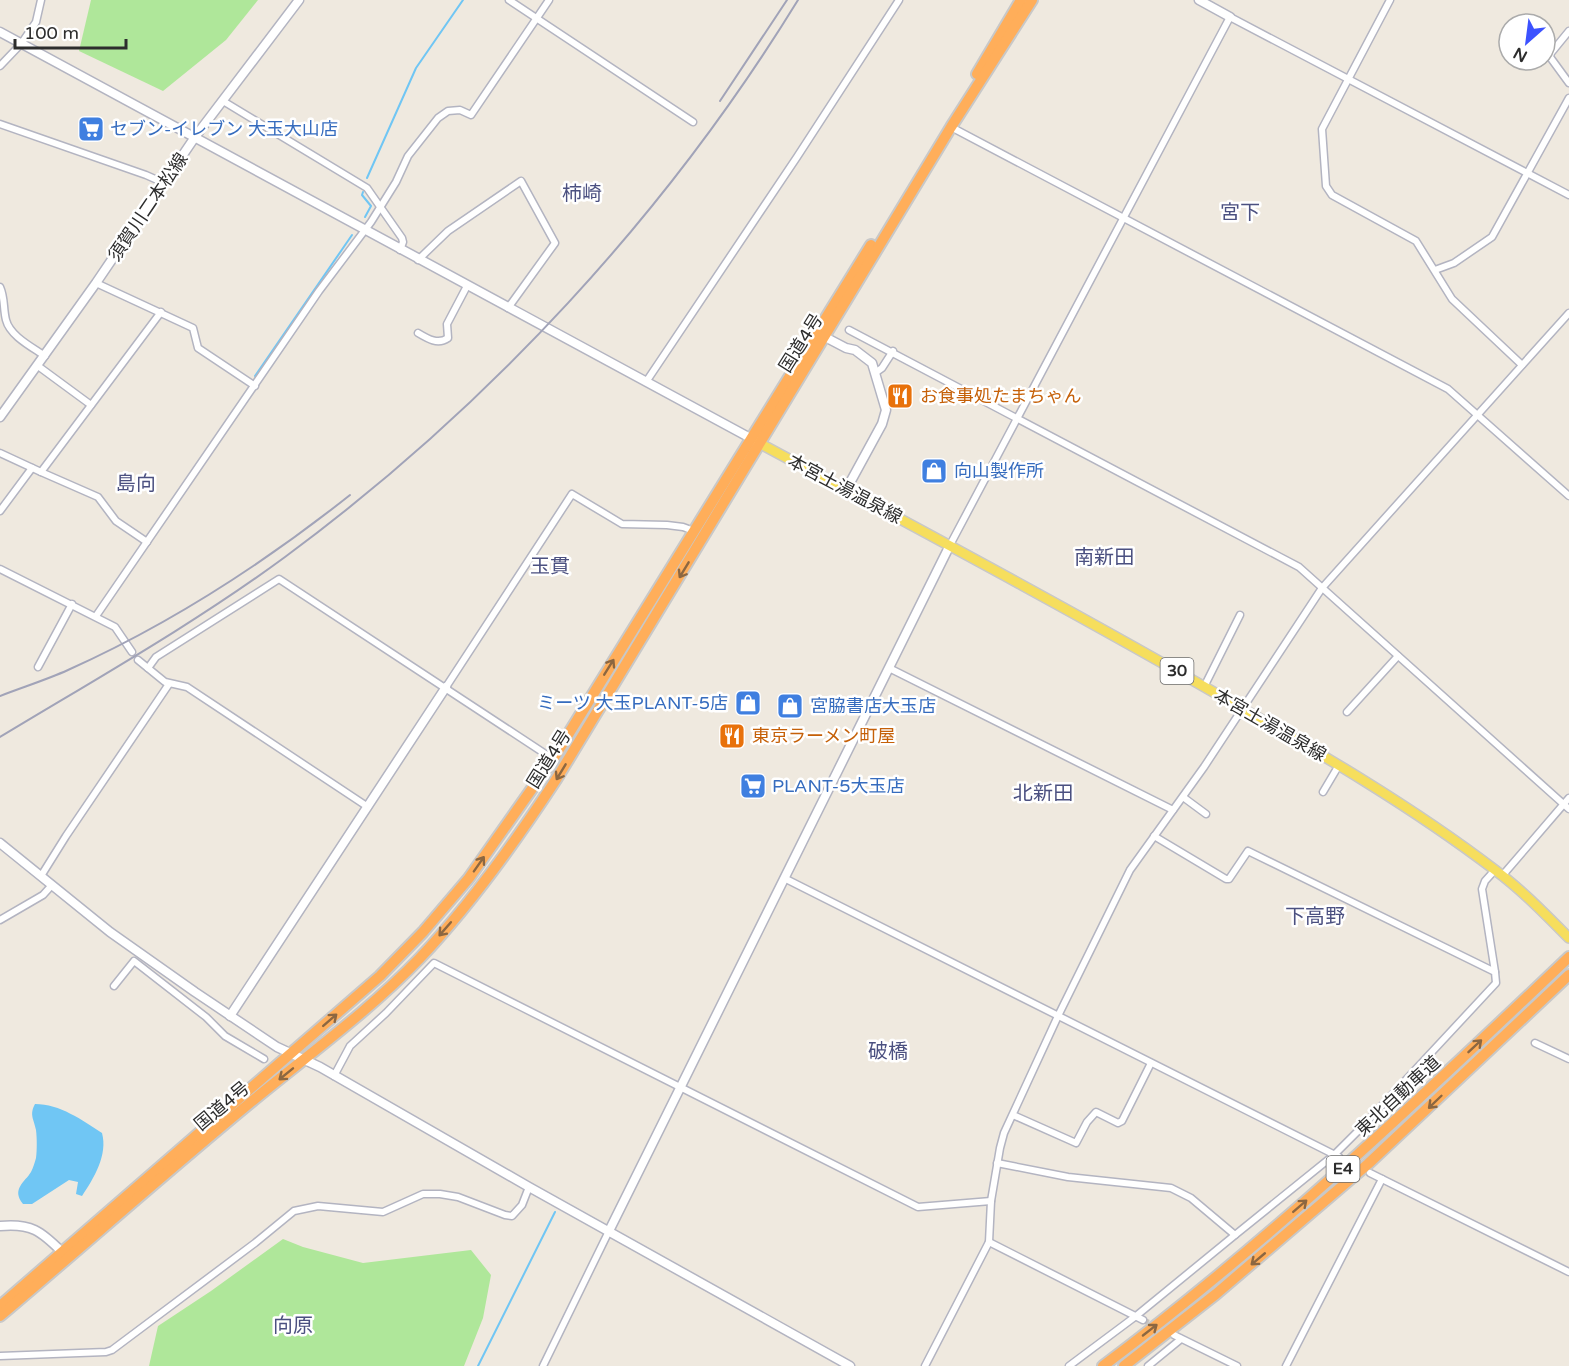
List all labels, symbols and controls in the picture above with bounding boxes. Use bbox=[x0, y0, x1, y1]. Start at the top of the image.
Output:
scale bar bbox=[15, 12, 126, 50]
north arrow bbox=[1497, 12, 1557, 72]
text: 100 m bbox=[24, 22, 79, 44]
text: N bbox=[1510, 43, 1531, 66]
supermarket icon: セブン-イレブン 大玉大山店 bbox=[76, 114, 106, 144]
place label: セブン-イレブン 大玉大山店 bbox=[110, 118, 338, 140]
street label: 須賀川二本松線 bbox=[104, 149, 192, 265]
district label: 柿崎 bbox=[562, 182, 602, 206]
district label: 宮下 bbox=[1220, 201, 1260, 225]
street label: 国道4号 bbox=[774, 309, 828, 377]
restaurant icon: お食事処たまちゃん bbox=[885, 381, 915, 411]
place label: お食事処たまちゃん bbox=[920, 385, 1081, 407]
street label: 本宮土湯温泉線 bbox=[784, 450, 906, 528]
shop icon: 向山製作所 bbox=[919, 456, 949, 486]
place label: 向山製作所 bbox=[954, 460, 1044, 482]
district label: 島向 bbox=[116, 472, 156, 496]
district label: 南新田 bbox=[1074, 546, 1134, 570]
district label: 玉貫 bbox=[530, 555, 570, 579]
one-way arrow bbox=[677, 561, 689, 578]
road number: 30 bbox=[1160, 658, 1194, 684]
one-way arrow bbox=[604, 659, 616, 676]
street label: 本宮土湯温泉線 bbox=[1210, 684, 1330, 766]
shop icon: ミーツ 大玉PLANT-5店 bbox=[733, 688, 763, 718]
shop icon: 宮脇書店大玉店 bbox=[775, 691, 805, 721]
place label: ミーツ 大玉PLANT-5店 bbox=[537, 692, 728, 714]
place label: 宮脇書店大玉店 bbox=[810, 695, 936, 717]
restaurant icon: 東京ラーメン町屋 bbox=[717, 721, 747, 751]
street label: 国道4号 bbox=[522, 725, 576, 793]
place label: 東京ラーメン町屋 bbox=[752, 725, 895, 747]
one-way arrow bbox=[554, 763, 566, 780]
supermarket icon: PLANT-5大玉店 bbox=[738, 771, 768, 801]
place label: PLANT-5大玉店 bbox=[772, 775, 904, 797]
district label: 北新田 bbox=[1013, 782, 1073, 806]
one-way arrow bbox=[473, 857, 485, 873]
district label: 下高野 bbox=[1285, 905, 1345, 929]
one-way arrow bbox=[439, 921, 452, 937]
one-way arrow bbox=[322, 1013, 337, 1027]
one-way arrow bbox=[1467, 1039, 1482, 1054]
district label: 破橋 bbox=[868, 1040, 908, 1064]
street label: 東北自動車道 bbox=[1351, 1051, 1445, 1141]
one-way arrow bbox=[279, 1067, 294, 1081]
street label: 国道4号 bbox=[190, 1077, 254, 1135]
one-way arrow bbox=[1428, 1095, 1443, 1109]
road number: E4 bbox=[1326, 1156, 1360, 1182]
one-way arrow bbox=[1292, 1200, 1308, 1213]
one-way arrow bbox=[1251, 1252, 1266, 1266]
district label: 向原 bbox=[273, 1314, 313, 1338]
one-way arrow bbox=[1141, 1324, 1157, 1337]

